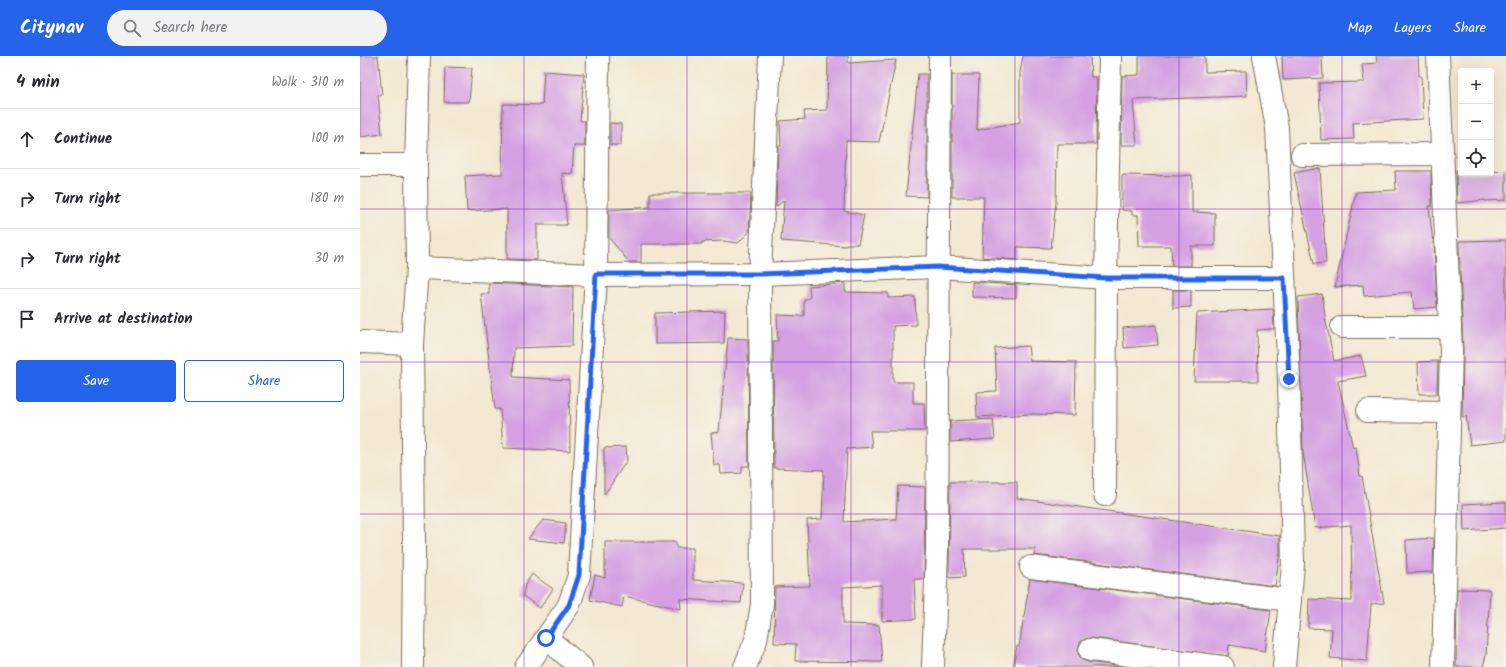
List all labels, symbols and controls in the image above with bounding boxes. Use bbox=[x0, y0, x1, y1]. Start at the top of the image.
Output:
search box bbox=[107, 10, 387, 46]
text: Citynav bbox=[20, 13, 83, 43]
text: Search here bbox=[153, 16, 227, 40]
icon: search bbox=[121, 17, 143, 39]
text: Map bbox=[1348, 17, 1372, 39]
text: Layers bbox=[1394, 17, 1432, 39]
text: Share bbox=[1454, 17, 1486, 39]
map controls bbox=[1458, 68, 1494, 176]
button: + bbox=[1458, 68, 1494, 104]
text: 4 min bbox=[16, 69, 60, 96]
text: Walk · 310 m bbox=[271, 72, 344, 93]
button: − bbox=[1458, 104, 1494, 140]
text: Continue bbox=[54, 127, 112, 151]
icon: ahead bbox=[16, 128, 38, 150]
text: 100 m bbox=[311, 128, 344, 149]
button: locate bbox=[1458, 140, 1494, 176]
text: Turn right bbox=[54, 187, 121, 211]
icon: right bbox=[16, 188, 38, 210]
text: 180 m bbox=[310, 188, 344, 209]
text: Turn right bbox=[54, 247, 121, 271]
icon: right bbox=[16, 248, 38, 270]
text: 30 m bbox=[315, 248, 344, 269]
text: Arrive at destination bbox=[54, 307, 193, 331]
icon: arrive bbox=[16, 308, 38, 330]
button: Save bbox=[16, 360, 176, 402]
button: Share bbox=[184, 360, 344, 402]
route end bbox=[1280, 370, 1298, 388]
route start bbox=[537, 629, 555, 647]

